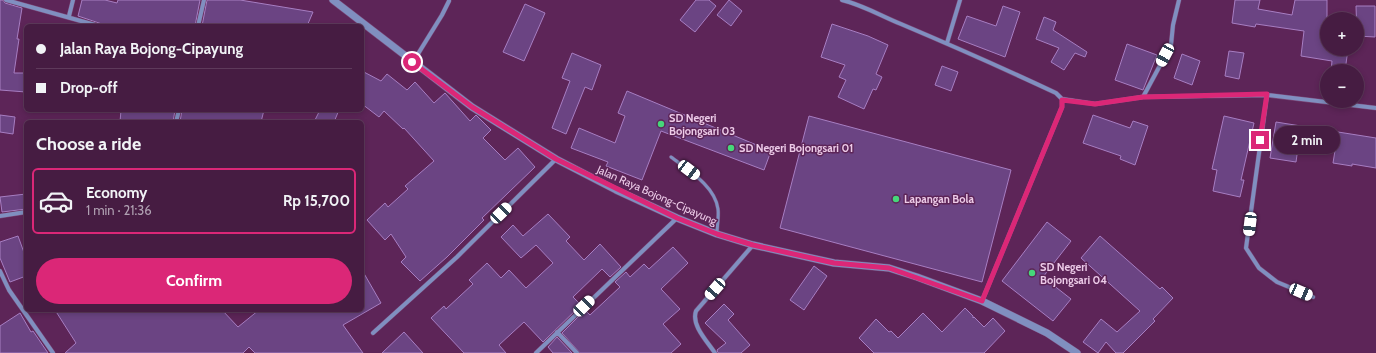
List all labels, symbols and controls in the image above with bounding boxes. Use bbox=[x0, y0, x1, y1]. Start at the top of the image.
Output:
map controls bbox=[1320, 12, 1364, 108]
button: + bbox=[1320, 12, 1364, 56]
text: Jalan Raya Bojong-Cipayung bbox=[60, 40, 243, 58]
car bbox=[1154, 42, 1176, 68]
route start bbox=[403, 53, 421, 71]
button: − bbox=[1320, 64, 1364, 108]
text: Drop-off bbox=[60, 79, 118, 97]
place label: SD Negeri Bojongsari 03 bbox=[669, 111, 735, 138]
marker: SD Negeri Bojongsari 03 bbox=[656, 119, 666, 129]
callout: 2 min bbox=[1274, 126, 1340, 154]
route end bbox=[1251, 131, 1269, 149]
text: 2 min bbox=[1291, 132, 1323, 148]
text: Choose a ride bbox=[36, 133, 141, 155]
place label: SD Negeri Bojongsari 01 bbox=[739, 141, 853, 155]
marker: SD Negeri Bojongsari 01 bbox=[726, 143, 736, 153]
car bbox=[676, 158, 702, 182]
street label: Jalan Raya Bojong-Cipayung bbox=[594, 162, 720, 228]
icon: car bbox=[38, 183, 74, 219]
text: Economy bbox=[86, 184, 147, 202]
text: Rp 15,700 bbox=[283, 192, 350, 210]
place label: Lapangan Bola bbox=[904, 192, 974, 206]
marker: Lapangan Bola bbox=[891, 194, 901, 204]
car bbox=[488, 200, 514, 226]
text: 1 min · 21:36 bbox=[86, 202, 152, 218]
car bbox=[1243, 211, 1257, 237]
button: Confirm bbox=[36, 258, 352, 304]
place label: SD Negeri Bojongsari 04 bbox=[1040, 260, 1107, 287]
marker: SD Negeri Bojongsari 04 bbox=[1027, 268, 1037, 278]
car bbox=[703, 276, 727, 302]
car bbox=[1288, 282, 1314, 302]
car bbox=[571, 293, 597, 319]

